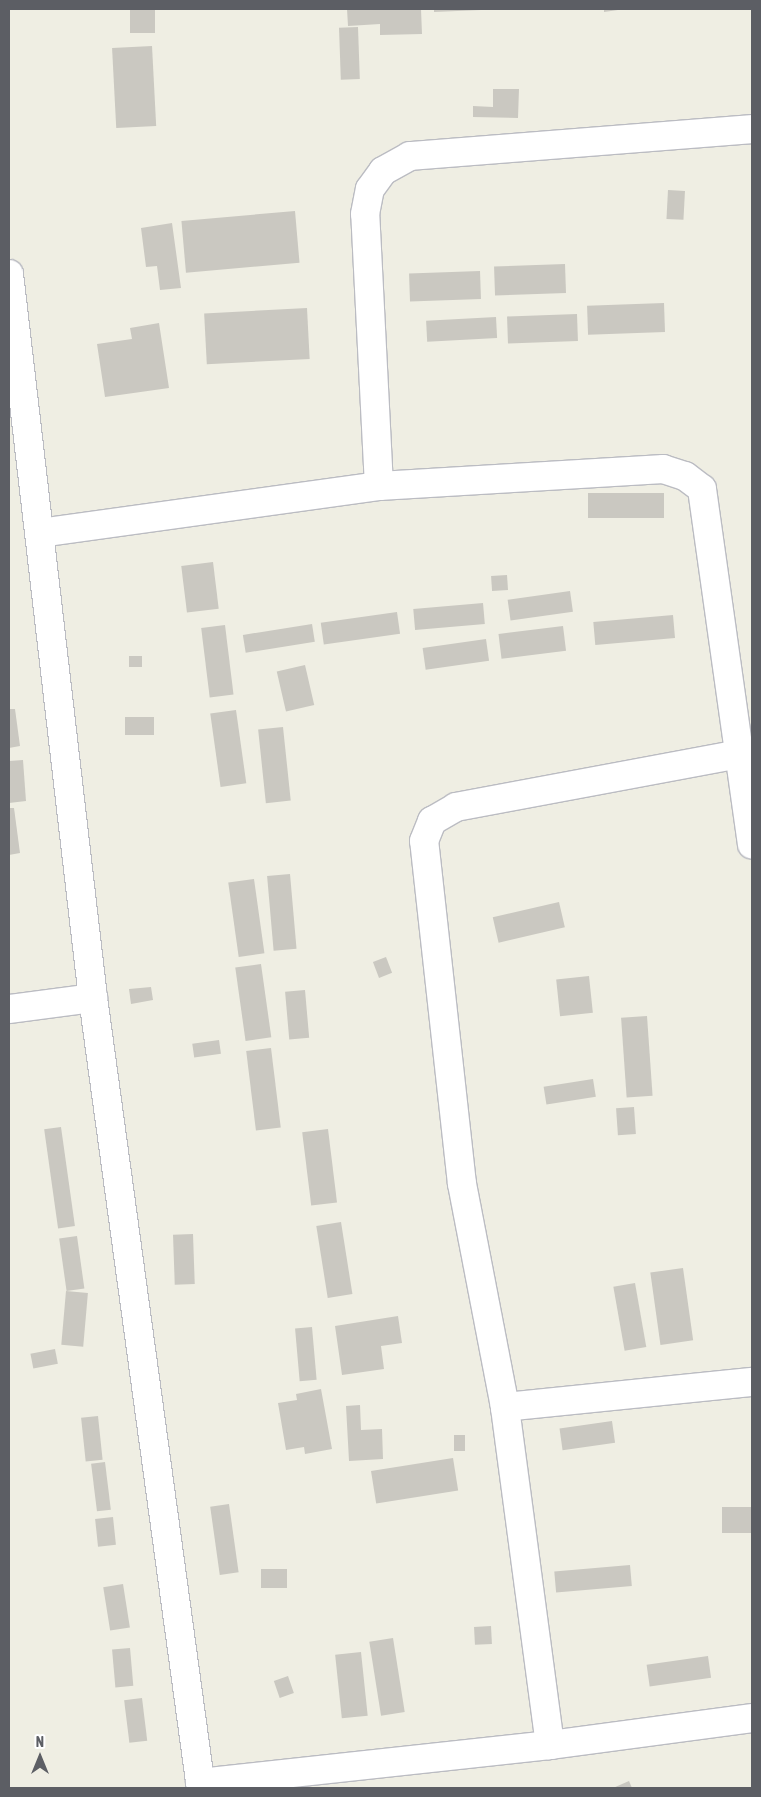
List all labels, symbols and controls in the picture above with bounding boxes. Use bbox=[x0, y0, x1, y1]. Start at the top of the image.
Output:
north arrow bbox=[15, 1732, 65, 1782]
text: N bbox=[36, 1734, 44, 1750]

